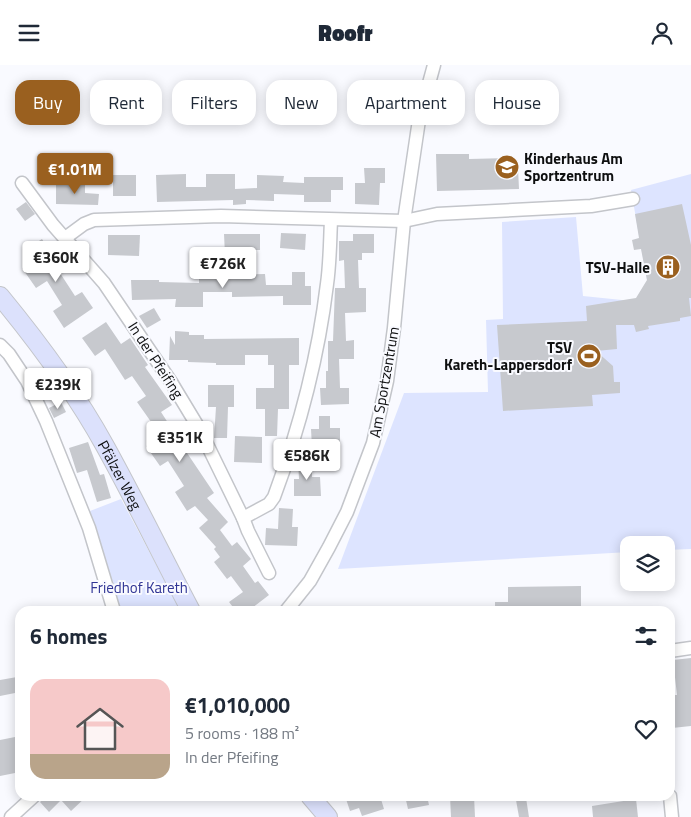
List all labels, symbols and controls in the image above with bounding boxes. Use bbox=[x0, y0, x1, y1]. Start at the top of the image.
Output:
text: Roofr bbox=[318, 16, 373, 50]
icon: menu bbox=[15, 19, 43, 47]
icon: person bbox=[648, 19, 676, 47]
chip: Buy bbox=[15, 80, 80, 125]
chip: Rent bbox=[90, 80, 162, 125]
chip: Filters bbox=[172, 80, 256, 125]
chip: New bbox=[266, 80, 337, 125]
chip: Apartment bbox=[347, 80, 465, 125]
chip: House bbox=[475, 80, 559, 125]
place label: Kinderhaus Am Sportzentrum bbox=[524, 147, 623, 187]
pin: €1.01M bbox=[34, 153, 116, 195]
school or university icon: Kinderhaus Am Sportzentrum bbox=[494, 154, 520, 180]
text: €1.01M bbox=[48, 157, 102, 181]
pin: €360K bbox=[21, 241, 91, 283]
text: €360K bbox=[33, 245, 79, 269]
pin: €726K bbox=[188, 247, 258, 289]
text: €726K bbox=[200, 251, 246, 275]
building icon: TSV-Halle bbox=[655, 254, 681, 280]
place label: TSV-Halle bbox=[586, 256, 650, 279]
street label: In der Pfeifing bbox=[122, 317, 190, 403]
street label: Am Sportzentrum bbox=[363, 325, 405, 439]
place label: TSV Kareth-Lappersdorf bbox=[444, 336, 573, 376]
sports icon: TSV Kareth-Lappersdorf bbox=[576, 343, 602, 369]
pin: €239K bbox=[23, 367, 93, 410]
text: €239K bbox=[35, 372, 81, 396]
pin: €351K bbox=[145, 421, 215, 463]
text: €351K bbox=[157, 425, 203, 449]
street label: Pfälzer Weg bbox=[92, 436, 149, 514]
pin: €586K bbox=[272, 439, 342, 481]
text: €586K bbox=[284, 443, 330, 467]
map controls bbox=[620, 536, 675, 591]
button: layers bbox=[620, 536, 675, 591]
park label: Friedhof Kareth bbox=[90, 576, 188, 599]
text: 6 homes bbox=[30, 620, 107, 652]
icon: filters bbox=[632, 622, 660, 650]
text: €1,010,000 bbox=[185, 689, 290, 721]
icon: home bbox=[70, 699, 130, 759]
icon: heart bbox=[632, 715, 660, 743]
text: 5 rooms · 188 m² bbox=[185, 721, 299, 745]
text: In der Pfeifing bbox=[185, 745, 279, 769]

